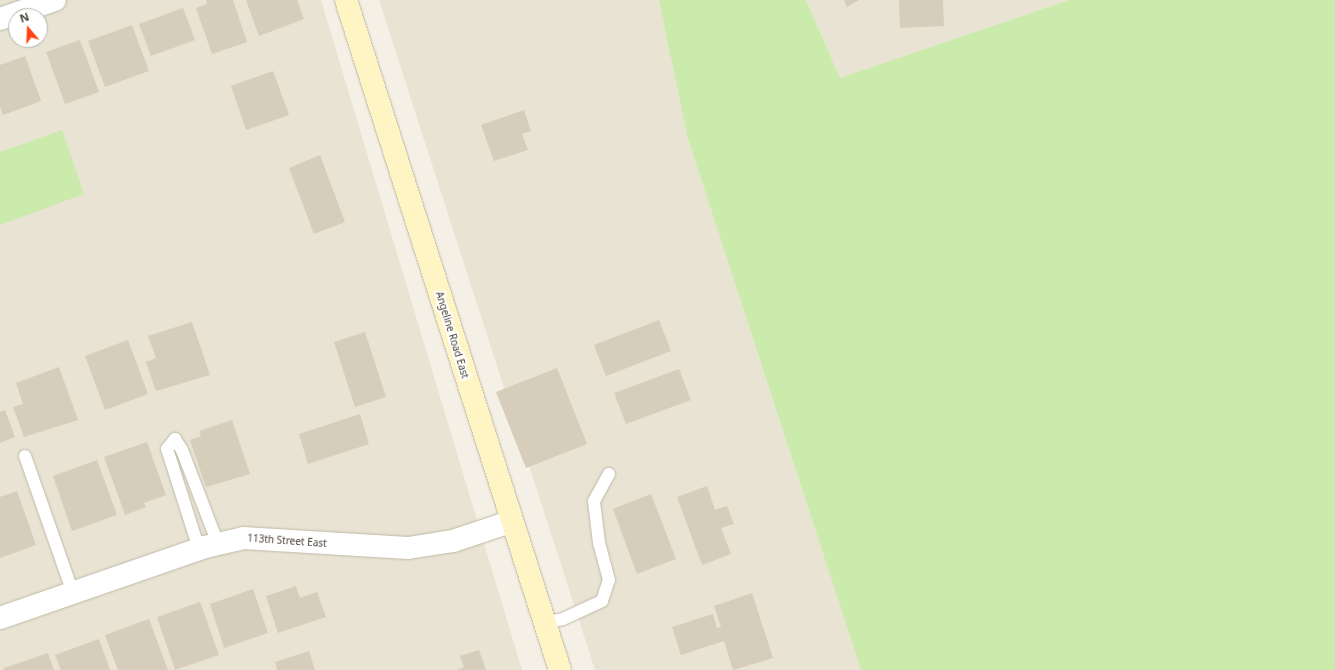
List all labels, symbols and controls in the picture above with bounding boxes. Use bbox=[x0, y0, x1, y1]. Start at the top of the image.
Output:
north arrow bbox=[8, 8, 48, 48]
text: N bbox=[18, 9, 31, 26]
street label: Angeline Road East bbox=[433, 290, 471, 380]
street label: 113th Street East bbox=[247, 532, 327, 550]

